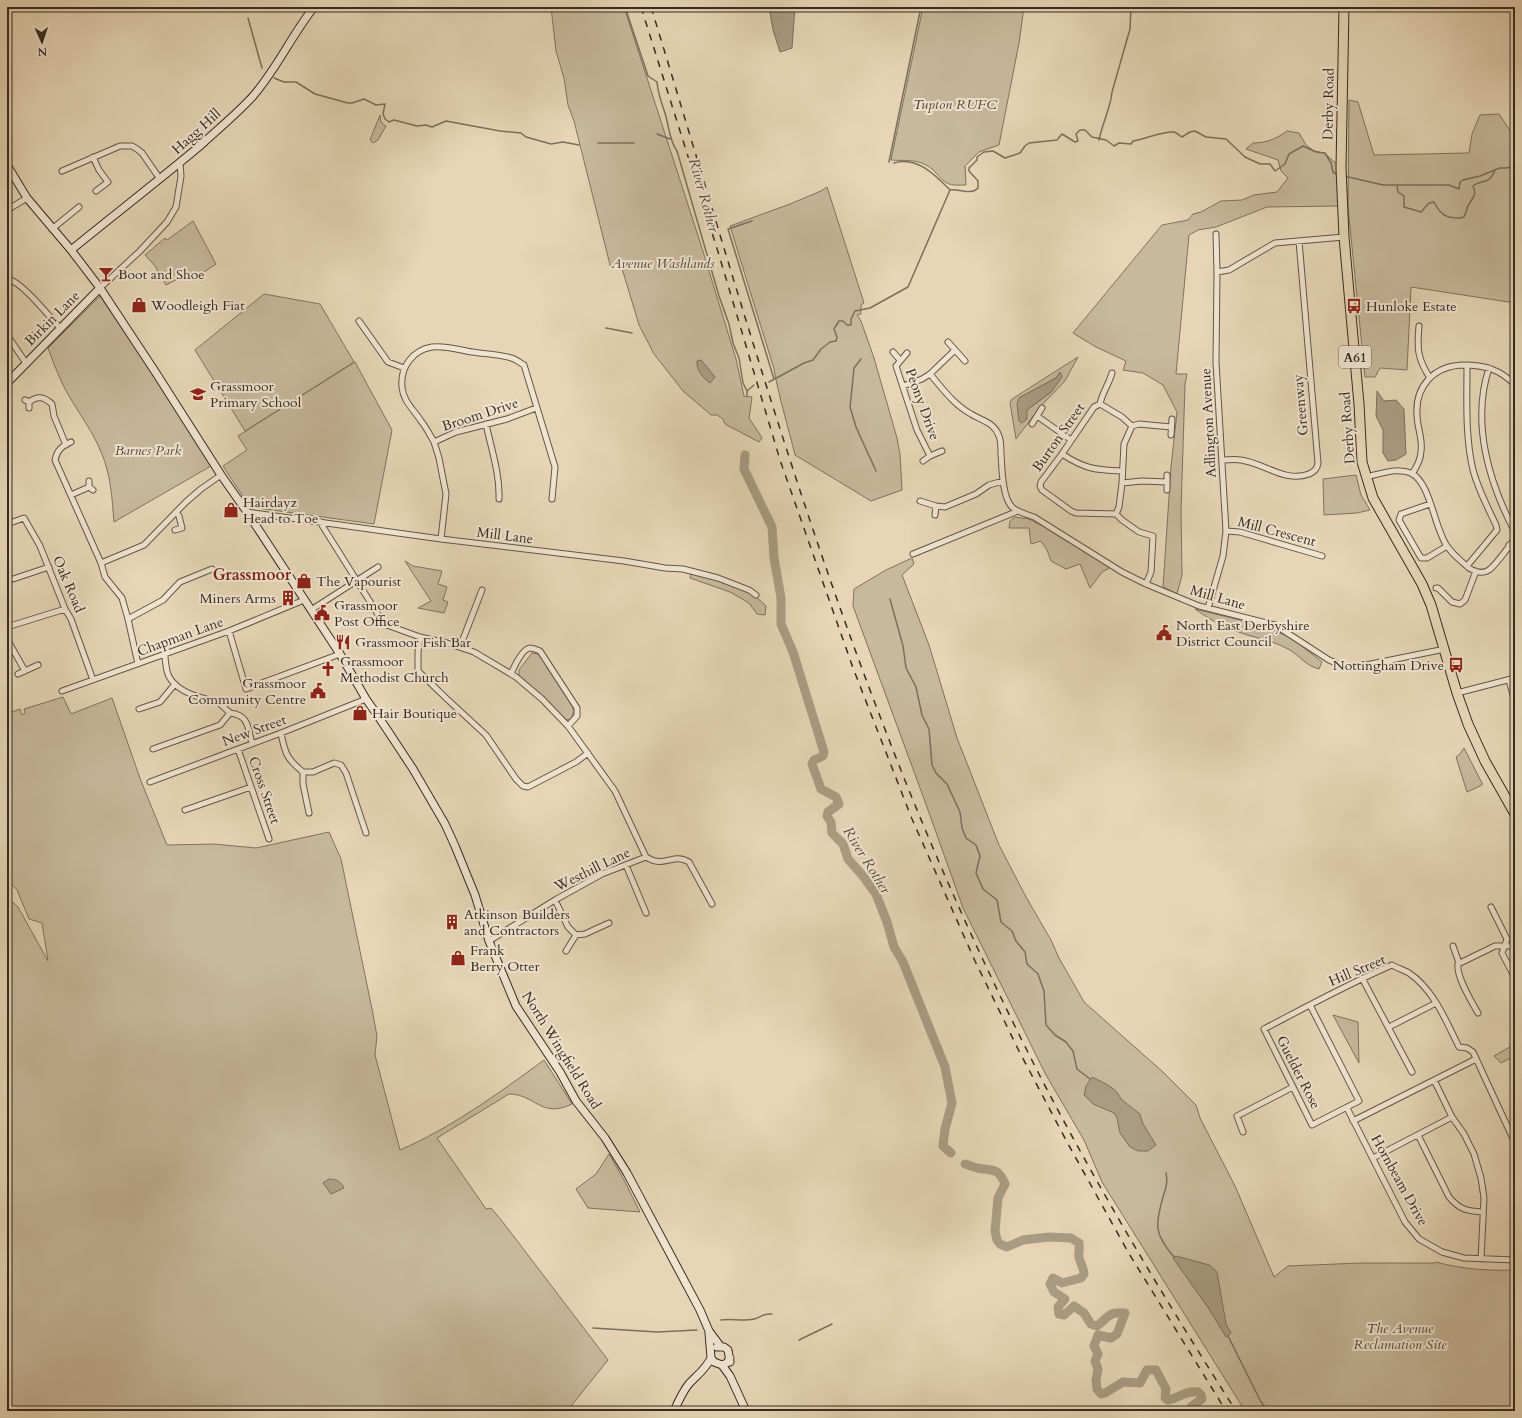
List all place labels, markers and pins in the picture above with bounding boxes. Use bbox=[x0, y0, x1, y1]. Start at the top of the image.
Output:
bar icon: Boot and Shoe bbox=[97, 265, 115, 283]
place label: Boot and Shoe bbox=[118, 265, 205, 284]
shop icon: Woodleigh Fiat bbox=[130, 296, 148, 314]
place label: Woodleigh Fiat bbox=[150, 296, 245, 315]
bus stop icon: Hunloke Estate bbox=[1345, 297, 1363, 315]
place label: Hunloke Estate bbox=[1366, 297, 1457, 316]
place label: Grassmoor Primary School bbox=[210, 377, 302, 412]
school or university icon: Grassmoor Primary School bbox=[189, 385, 207, 403]
place label: Hairdayz Head to Toe bbox=[243, 493, 318, 528]
shop icon: Hairdayz Head to Toe bbox=[222, 501, 240, 519]
shop icon: The Vapourist bbox=[295, 572, 313, 590]
place label: The Vapourist bbox=[316, 572, 402, 591]
place label: Miners Arms bbox=[199, 589, 276, 608]
building icon: Miners Arms bbox=[279, 589, 297, 607]
place label: Grassmoor Post Office bbox=[334, 596, 400, 631]
public building icon: Grassmoor Post Office bbox=[313, 604, 331, 622]
place label: North East Derbyshire District Council bbox=[1176, 616, 1310, 651]
public building icon: North East Derbyshire District Council bbox=[1155, 624, 1173, 642]
restaurant icon: Grassmoor Fish Bar bbox=[334, 633, 352, 651]
place label: Grassmoor Fish Bar bbox=[355, 633, 472, 652]
place label: Grassmoor Methodist Church bbox=[340, 652, 449, 687]
place label: Nottingham Drive bbox=[1333, 656, 1444, 675]
bus stop icon: Nottingham Drive bbox=[1447, 656, 1465, 674]
church icon: Grassmoor Methodist Church bbox=[319, 660, 337, 678]
place label: Grassmoor Community Centre bbox=[188, 674, 307, 709]
public building icon: Grassmoor Community Centre bbox=[309, 682, 327, 700]
shop icon: Hair Boutique bbox=[351, 704, 369, 722]
place label: Hair Boutique bbox=[372, 704, 457, 723]
place label: Atkinson Builders and Contractors bbox=[464, 905, 570, 940]
building icon: Atkinson Builders and Contractors bbox=[443, 913, 461, 931]
place label: Frank Berry Otter bbox=[470, 941, 541, 976]
shop icon: Frank Berry Otter bbox=[449, 949, 467, 967]

